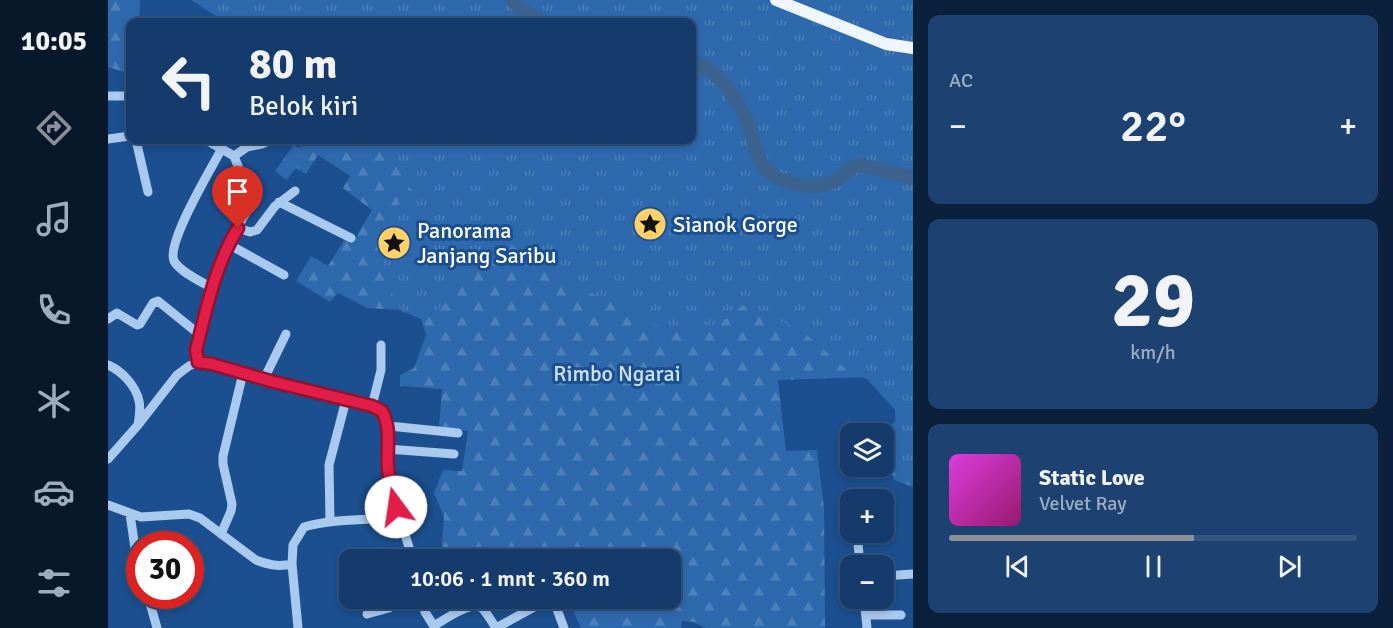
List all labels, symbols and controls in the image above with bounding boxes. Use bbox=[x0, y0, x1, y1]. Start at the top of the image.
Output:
text: 10:05 bbox=[21, 25, 87, 58]
text: 80 m bbox=[249, 39, 338, 90]
icon: left bbox=[150, 42, 228, 120]
text: AC bbox=[949, 68, 973, 93]
text: Belok kiri bbox=[249, 90, 358, 123]
text: 22° bbox=[1120, 99, 1186, 154]
text: − bbox=[949, 106, 967, 147]
text: + bbox=[1339, 106, 1357, 147]
icon: directions bbox=[33, 107, 75, 149]
pin bbox=[212, 166, 263, 228]
icon: arrive bbox=[221, 175, 254, 208]
icon: music bbox=[33, 198, 75, 240]
place icon: Sianok Gorge bbox=[632, 206, 668, 242]
place label: Sianok Gorge bbox=[673, 211, 798, 238]
place label: Panorama Janjang Saribu bbox=[417, 217, 557, 269]
place icon: Panorama Janjang Saribu bbox=[376, 225, 412, 261]
text: 29 bbox=[1111, 253, 1195, 349]
icon: phone bbox=[33, 289, 75, 331]
text: km/h bbox=[1130, 340, 1176, 365]
park label: Rimbo Ngarai bbox=[553, 360, 681, 387]
icon: climate bbox=[33, 380, 75, 422]
map controls bbox=[840, 423, 894, 609]
button: layers bbox=[840, 423, 894, 477]
text: Static Love bbox=[1039, 464, 1145, 491]
icon: car bbox=[33, 471, 75, 513]
position arrow bbox=[364, 475, 428, 539]
button: + bbox=[840, 489, 894, 543]
text: Velvet Ray bbox=[1039, 491, 1127, 516]
speed limit sign: 30 bbox=[126, 531, 204, 609]
icon: previous bbox=[1001, 550, 1034, 583]
icon: pause bbox=[1137, 550, 1170, 583]
icon: next bbox=[1273, 550, 1306, 583]
button: − bbox=[840, 555, 894, 609]
icon: filters bbox=[33, 562, 75, 604]
text: 10:06 · 1 mnt · 360 m bbox=[410, 565, 610, 592]

